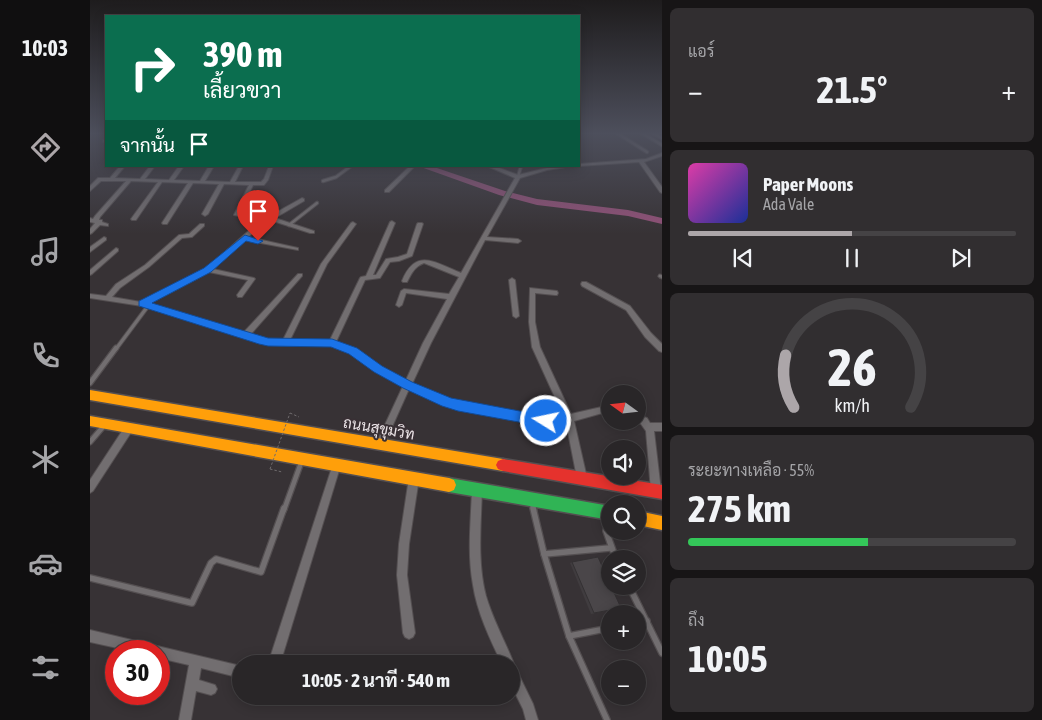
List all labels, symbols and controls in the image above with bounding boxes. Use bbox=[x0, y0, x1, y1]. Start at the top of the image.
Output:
text: 390 m bbox=[203, 34, 282, 74]
text: 10:03 bbox=[22, 35, 68, 61]
icon: right bbox=[120, 35, 185, 100]
text: แอร์ bbox=[688, 42, 714, 60]
text: 21.5° bbox=[817, 68, 887, 111]
text: − bbox=[688, 74, 703, 106]
text: + bbox=[1001, 74, 1016, 106]
text: เลี้ยวขวา bbox=[203, 77, 281, 103]
icon: directions bbox=[28, 130, 63, 165]
icon: arrive bbox=[185, 130, 213, 158]
text: จากนั้น bbox=[120, 134, 175, 156]
text: Paper Moons bbox=[763, 173, 853, 195]
pin bbox=[237, 190, 279, 241]
text: Ada Vale bbox=[763, 195, 814, 213]
icon: arrive bbox=[244, 197, 272, 225]
icon: music bbox=[28, 234, 63, 269]
icon: previous bbox=[729, 244, 757, 272]
icon: pause bbox=[838, 244, 866, 272]
icon: next bbox=[947, 244, 975, 272]
text: 26 bbox=[828, 337, 876, 397]
icon: phone bbox=[28, 338, 63, 373]
north arrow bbox=[601, 385, 646, 430]
map controls bbox=[601, 385, 646, 705]
position arrow bbox=[519, 394, 571, 446]
text: km/h bbox=[834, 395, 870, 416]
street label: ถนนสุขุมวิท bbox=[341, 413, 416, 446]
button: sound bbox=[601, 440, 646, 485]
icon: climate bbox=[28, 442, 63, 477]
text: ระยะทางเหลือ · 55% bbox=[688, 461, 814, 479]
text: 275 km bbox=[688, 487, 791, 530]
button: search bbox=[601, 495, 646, 540]
icon: car bbox=[28, 546, 63, 581]
button: layers bbox=[601, 550, 646, 595]
button: + bbox=[601, 605, 646, 650]
text: ถึง bbox=[688, 611, 705, 629]
text: 10:05 bbox=[688, 637, 768, 680]
speed limit sign: 30 bbox=[105, 640, 170, 705]
icon: filters bbox=[28, 650, 63, 685]
button: − bbox=[601, 660, 646, 705]
text: 10:05 · 2 นาที · 540 m bbox=[302, 669, 450, 691]

